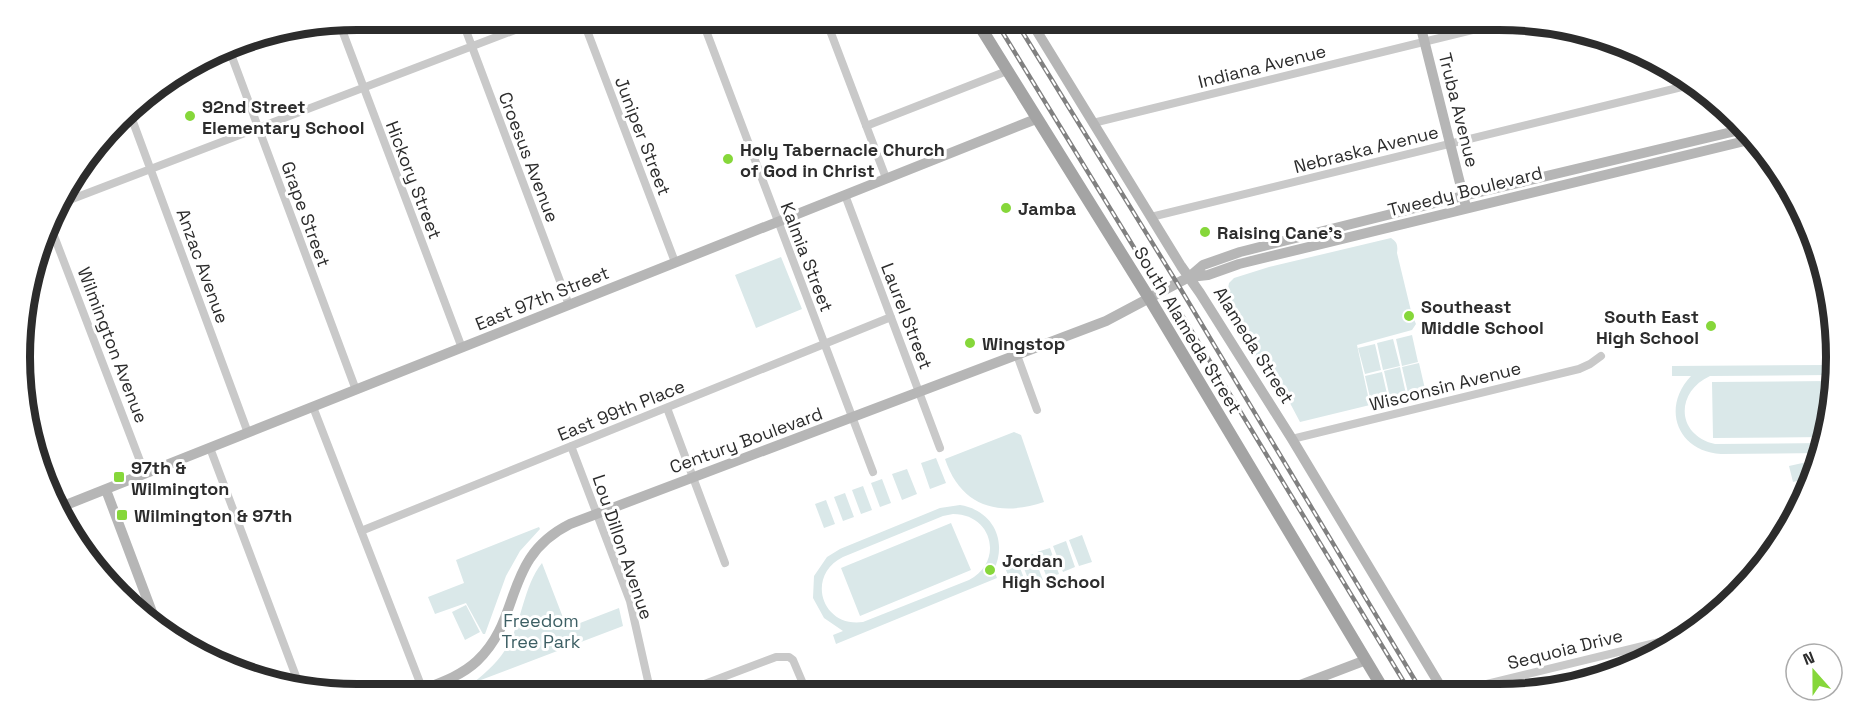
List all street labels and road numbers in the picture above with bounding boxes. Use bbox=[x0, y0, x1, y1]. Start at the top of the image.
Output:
street label: Indiana Avenue bbox=[1196, 39, 1328, 93]
street label: Truba Avenue bbox=[1434, 50, 1484, 170]
street label: Juniper Street bbox=[610, 73, 676, 199]
street label: Croesus Avenue bbox=[494, 89, 564, 225]
street label: Hickory Street bbox=[381, 118, 447, 242]
street label: Nebraska Avenue bbox=[1291, 120, 1441, 178]
street label: Grape Street bbox=[276, 158, 336, 270]
street label: Tweedy Boulevard bbox=[1385, 161, 1545, 221]
street label: Kalmia Street bbox=[776, 199, 838, 315]
street label: Anzac Avenue bbox=[172, 205, 234, 327]
street label: South Alameda Street bbox=[1129, 242, 1247, 418]
street label: Laurel Street bbox=[876, 260, 938, 372]
street label: East 97th Street bbox=[472, 261, 612, 335]
street label: Wilmington Avenue bbox=[73, 264, 153, 426]
street label: Alameda Street bbox=[1209, 282, 1299, 408]
street label: Wisconsin Avenue bbox=[1367, 356, 1523, 416]
street label: East 99th Place bbox=[554, 374, 688, 446]
street label: Century Boulevard bbox=[666, 402, 826, 478]
street label: Lou Dillon Avenue bbox=[587, 471, 659, 623]
street label: Sequoia Drive bbox=[1505, 624, 1625, 674]

